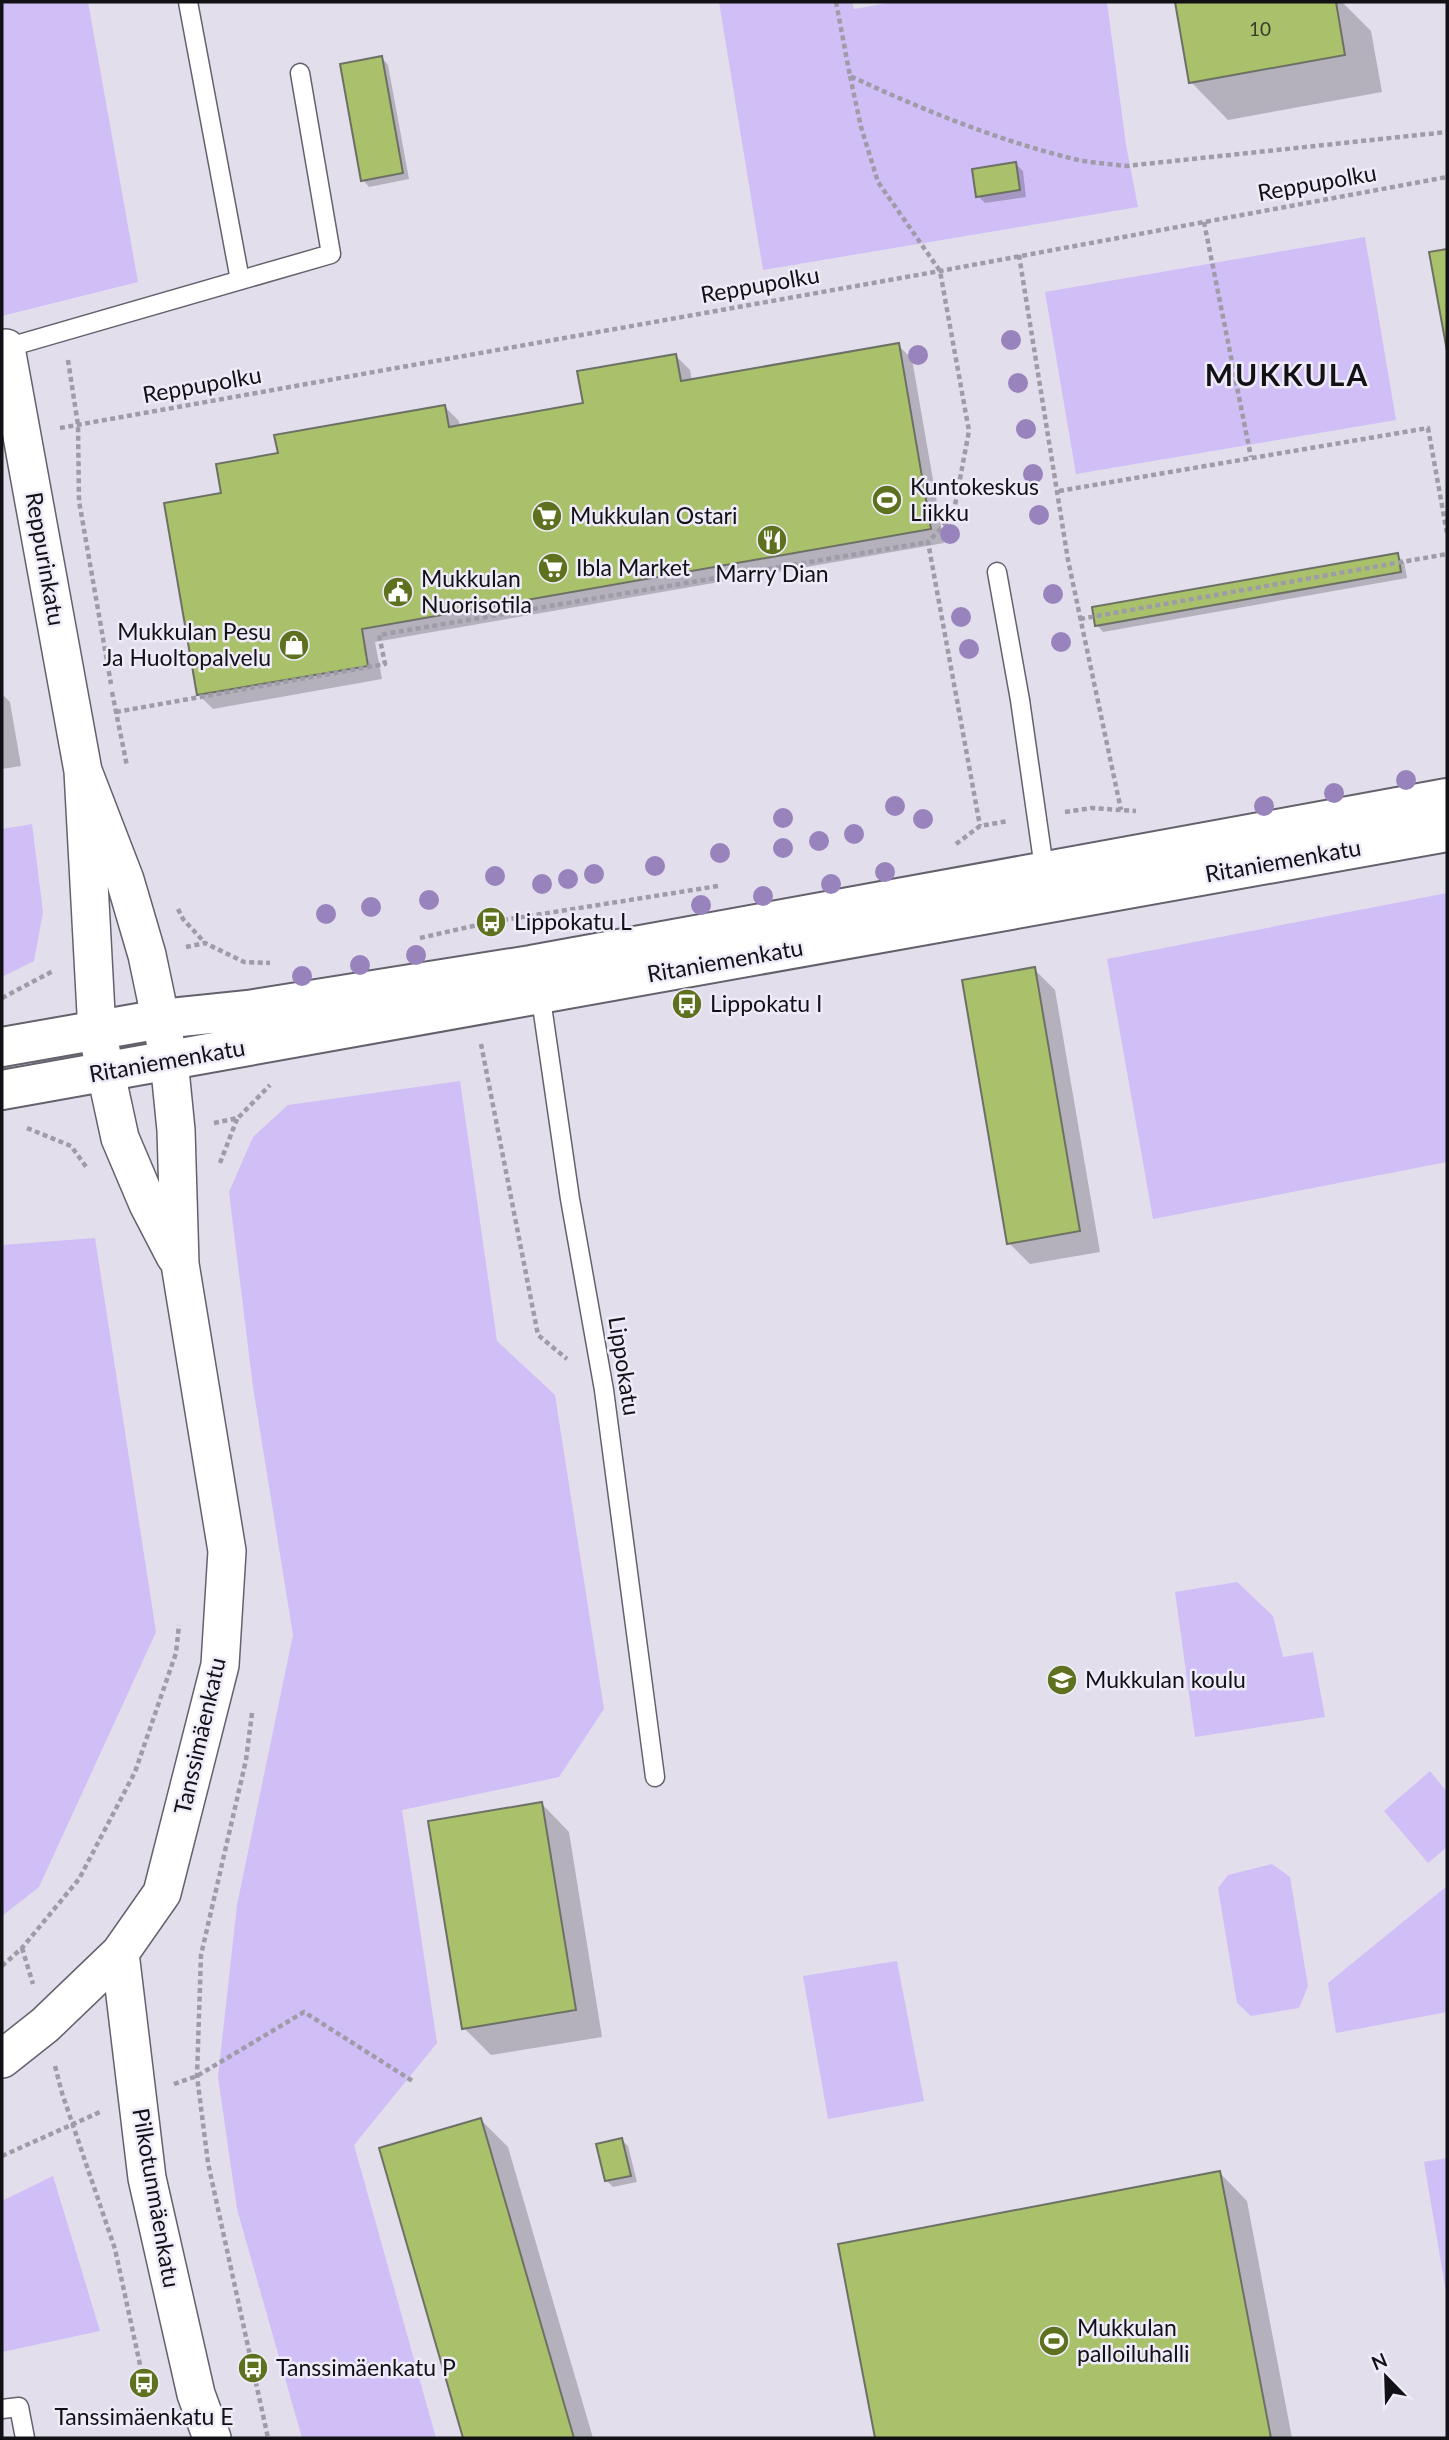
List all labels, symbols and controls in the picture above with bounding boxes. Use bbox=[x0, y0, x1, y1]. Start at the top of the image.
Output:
house number: 10 bbox=[1249, 17, 1271, 40]
street label: Reppupolku bbox=[1255, 158, 1378, 206]
street label: Reppupolku bbox=[698, 260, 821, 308]
district label: MUKKULA bbox=[1205, 356, 1369, 392]
street label: Reppupolku bbox=[140, 360, 263, 408]
place label: Kuntokeskus Liikku bbox=[910, 472, 1039, 526]
sports icon: Kuntokeskus Liikku bbox=[870, 483, 904, 517]
street label: Reppurinkatu bbox=[20, 490, 72, 628]
supermarket icon: Mukkulan Ostari bbox=[530, 499, 564, 533]
place label: Mukkulan Ostari bbox=[570, 501, 738, 529]
restaurant icon: Marry Dian bbox=[755, 523, 789, 557]
supermarket icon: Ibla Market bbox=[536, 551, 570, 585]
place label: Ibla Market bbox=[576, 553, 691, 581]
place label: Marry Dian bbox=[715, 559, 829, 587]
place label: Mukkulan Nuorisotila bbox=[421, 564, 532, 618]
public building icon: Mukkulan Nuorisotila bbox=[381, 575, 415, 609]
place label: Mukkulan Pesu Ja Huoltopalvelu bbox=[103, 617, 271, 671]
shop icon: Mukkulan Pesu Ja Huoltopalvelu bbox=[277, 628, 311, 662]
street label: Ritaniemenkatu bbox=[1203, 833, 1363, 888]
bus stop icon: Lippokatu L bbox=[474, 905, 508, 939]
place label: Lippokatu L bbox=[514, 907, 632, 935]
street label: Ritaniemenkatu bbox=[645, 933, 805, 988]
bus stop icon: Lippokatu I bbox=[670, 987, 704, 1021]
place label: Lippokatu I bbox=[710, 989, 823, 1017]
street label: Ritaniemenkatu bbox=[87, 1033, 247, 1088]
street label: Lippokatu bbox=[603, 1314, 647, 1418]
street label: Tanssimäenkatu bbox=[167, 1655, 231, 1817]
school or university icon: Mukkulan koulu bbox=[1045, 1663, 1079, 1697]
place label: Mukkulan koulu bbox=[1085, 1665, 1246, 1693]
street label: Pilkotunmäenkatu bbox=[127, 2106, 187, 2290]
place label: Mukkulan palloiluhalli bbox=[1077, 2313, 1190, 2367]
sports icon: Mukkulan palloiluhalli bbox=[1037, 2324, 1071, 2358]
north arrow bbox=[1351, 2342, 1421, 2412]
text: N bbox=[1368, 2347, 1390, 2374]
bus stop icon: Tanssimäenkatu P bbox=[236, 2351, 270, 2385]
place label: Tanssimäenkatu P bbox=[276, 2353, 456, 2381]
bus stop icon: Tanssimäenkatu E bbox=[127, 2366, 161, 2400]
place label: Tanssimäenkatu E bbox=[54, 2402, 234, 2430]

